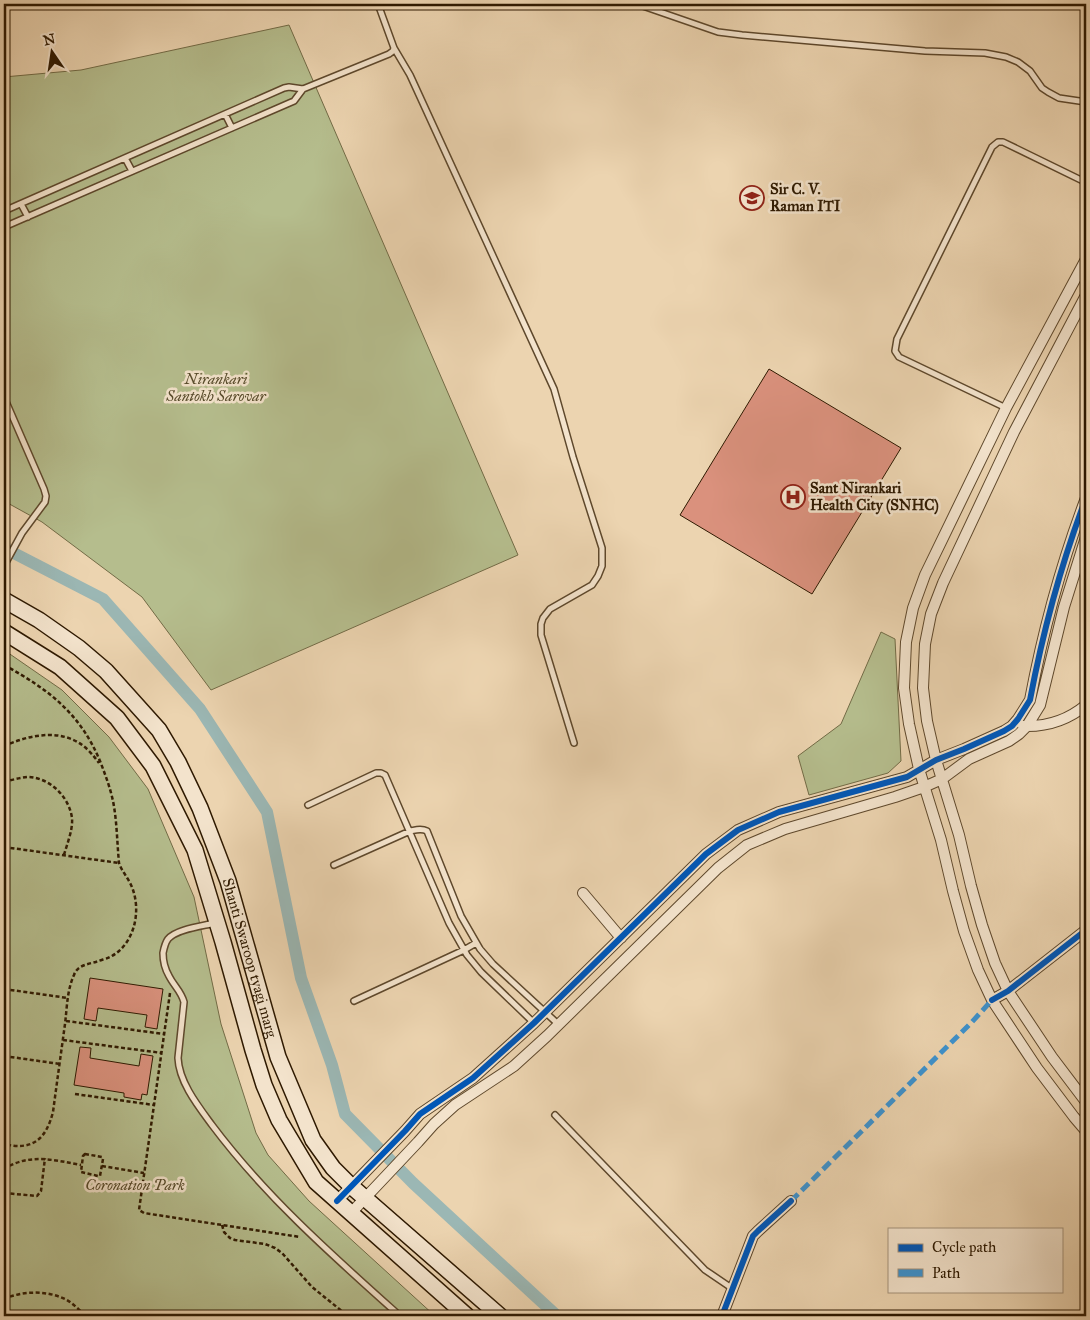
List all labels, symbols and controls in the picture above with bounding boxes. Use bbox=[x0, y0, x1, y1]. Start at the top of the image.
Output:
north arrow bbox=[28, 28, 78, 78]
text: N bbox=[41, 30, 57, 49]
place label: Sir C. V. Raman ITI bbox=[770, 180, 841, 215]
school or university icon: Sir C. V. Raman ITI bbox=[739, 185, 765, 211]
park label: Nirankari Santokh Sarovar bbox=[165, 370, 266, 405]
place label: Sant Nirankari Health City (SNHC) bbox=[810, 479, 939, 515]
hospital icon: Sant Nirankari Health City (SNHC) bbox=[780, 484, 806, 510]
street label: Shanti Swaroop tyagi marg bbox=[219, 876, 281, 1040]
park label: Coronation Park bbox=[85, 1176, 185, 1194]
legend bbox=[888, 1228, 1062, 1292]
text: Cycle path bbox=[932, 1238, 997, 1256]
text: Path bbox=[932, 1264, 961, 1282]

